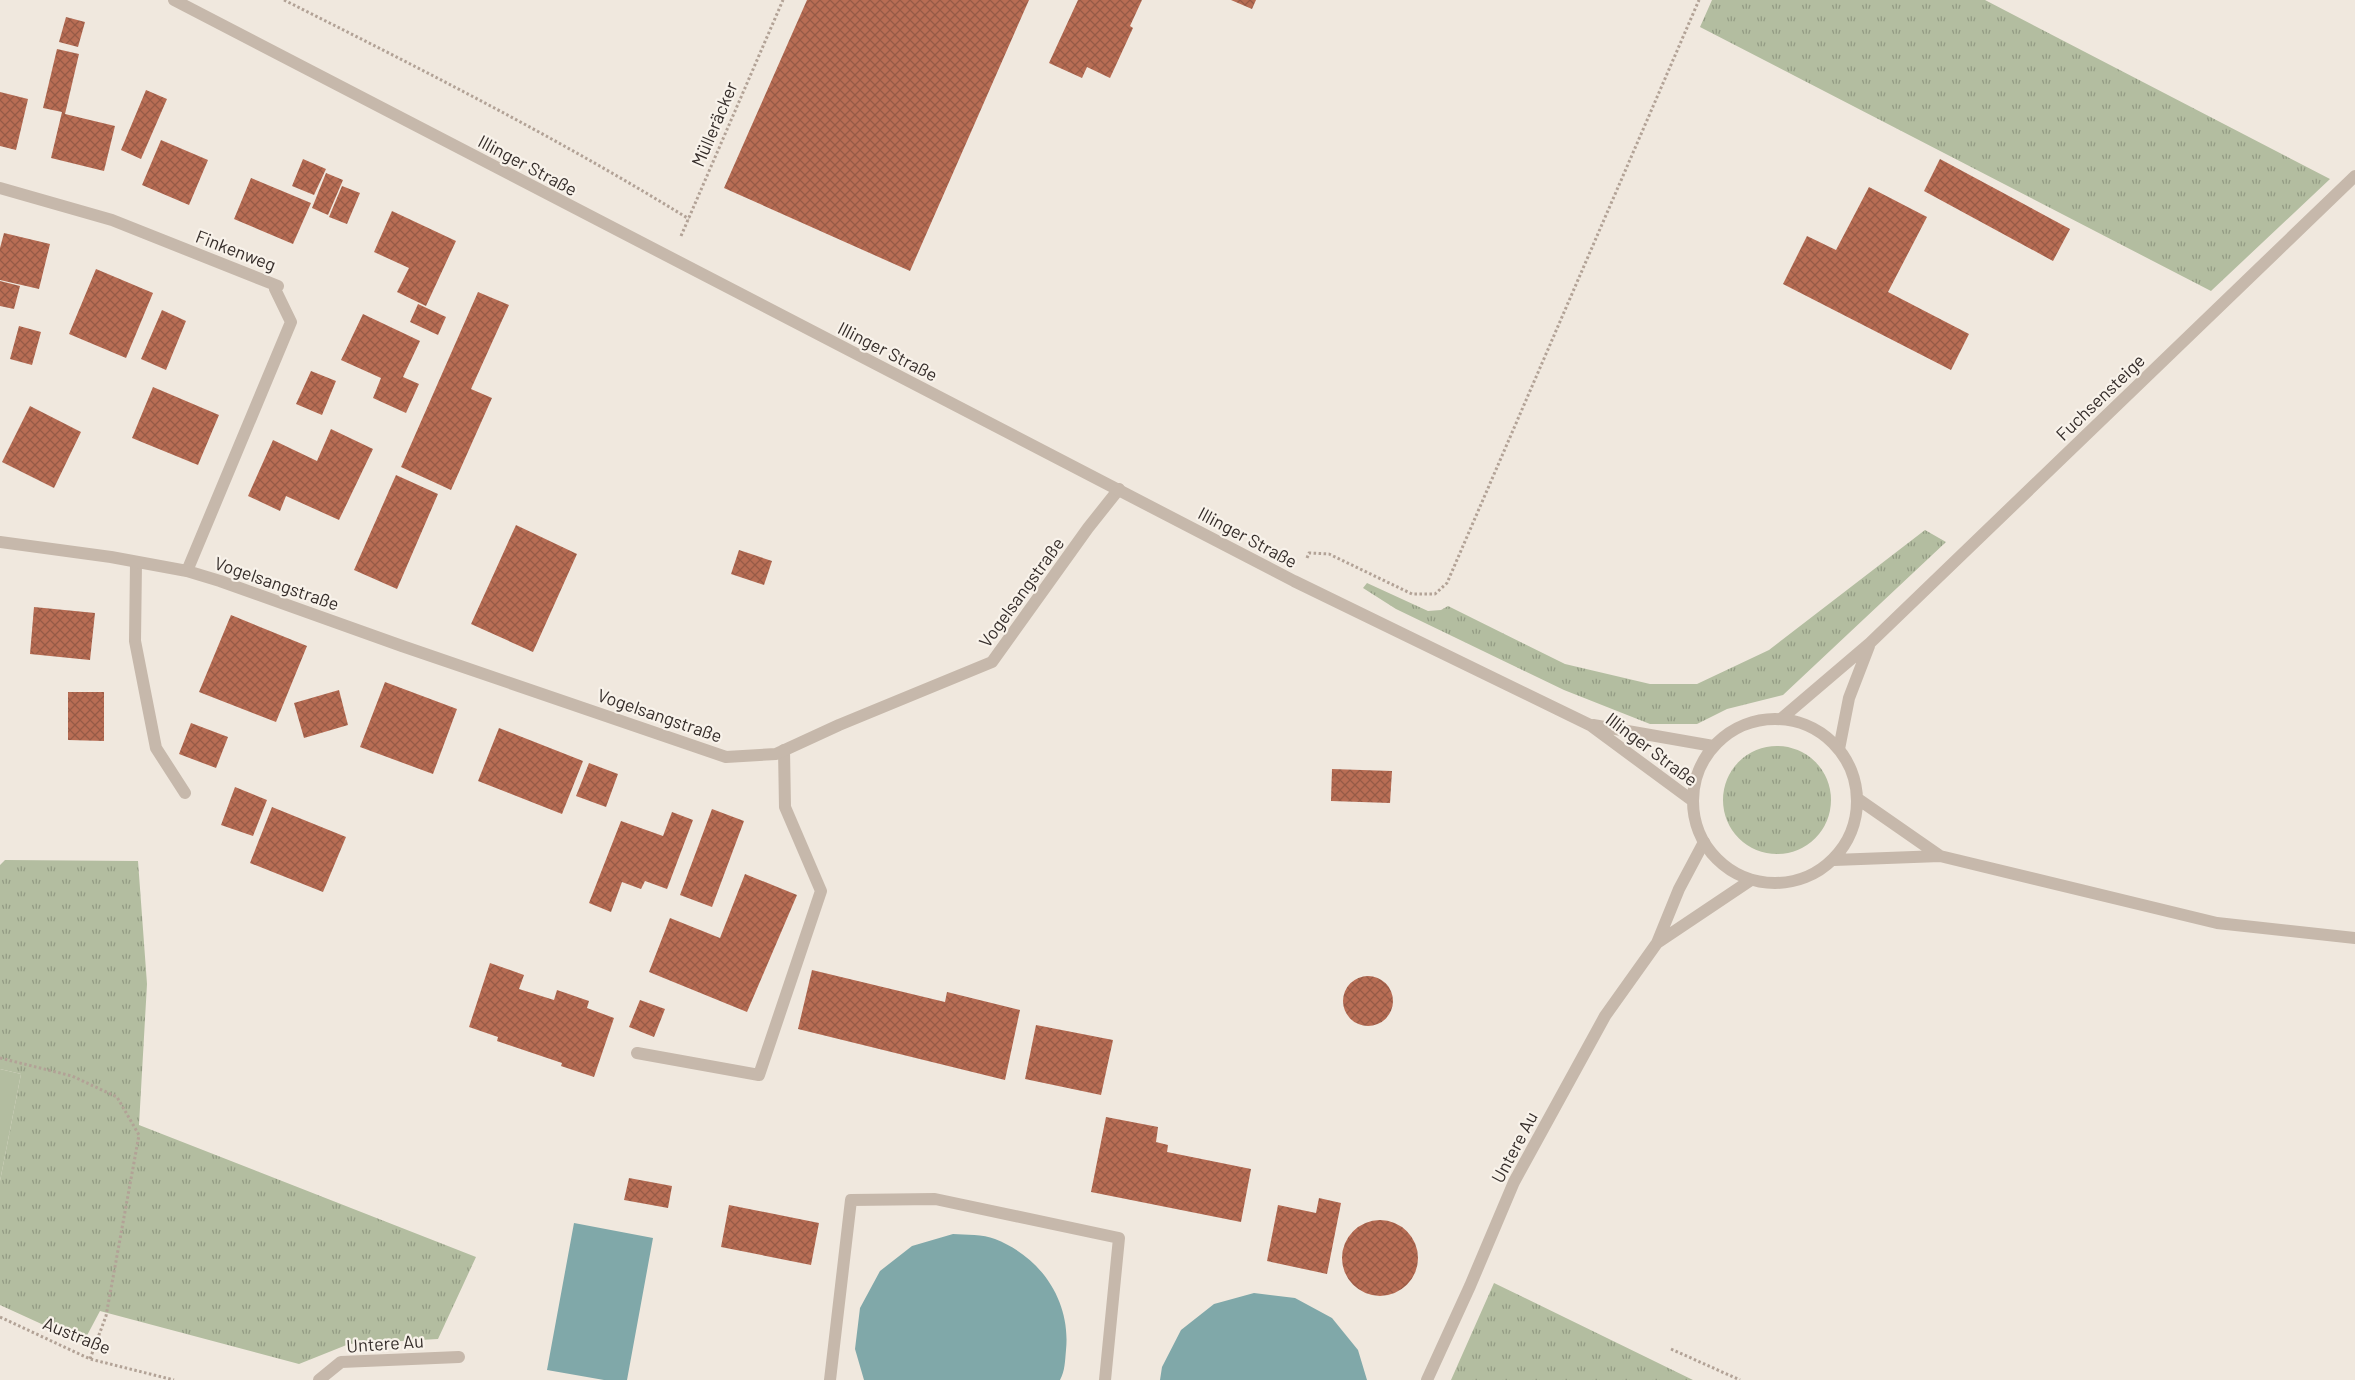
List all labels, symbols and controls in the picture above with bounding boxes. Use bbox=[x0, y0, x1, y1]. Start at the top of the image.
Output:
street label: Mülleräcker bbox=[686, 78, 742, 170]
street label: Illinger Straße bbox=[475, 130, 581, 200]
street label: Finkenweg bbox=[193, 225, 279, 275]
street label: Illinger Straße bbox=[834, 316, 942, 386]
street label: Fuchsensteige bbox=[2051, 349, 2149, 445]
street label: Illinger Straße bbox=[1195, 502, 1301, 572]
street label: Vogelsangstraße bbox=[974, 533, 1068, 651]
street label: Vogelsangstraße bbox=[212, 551, 342, 615]
street label: Vogelsangstraße bbox=[595, 683, 725, 747]
street label: Illinger Straße bbox=[1602, 707, 1702, 791]
street label: Untere Au bbox=[1486, 1108, 1542, 1186]
street label: Austraße bbox=[40, 1311, 114, 1359]
street label: Untere Au bbox=[346, 1329, 424, 1357]

